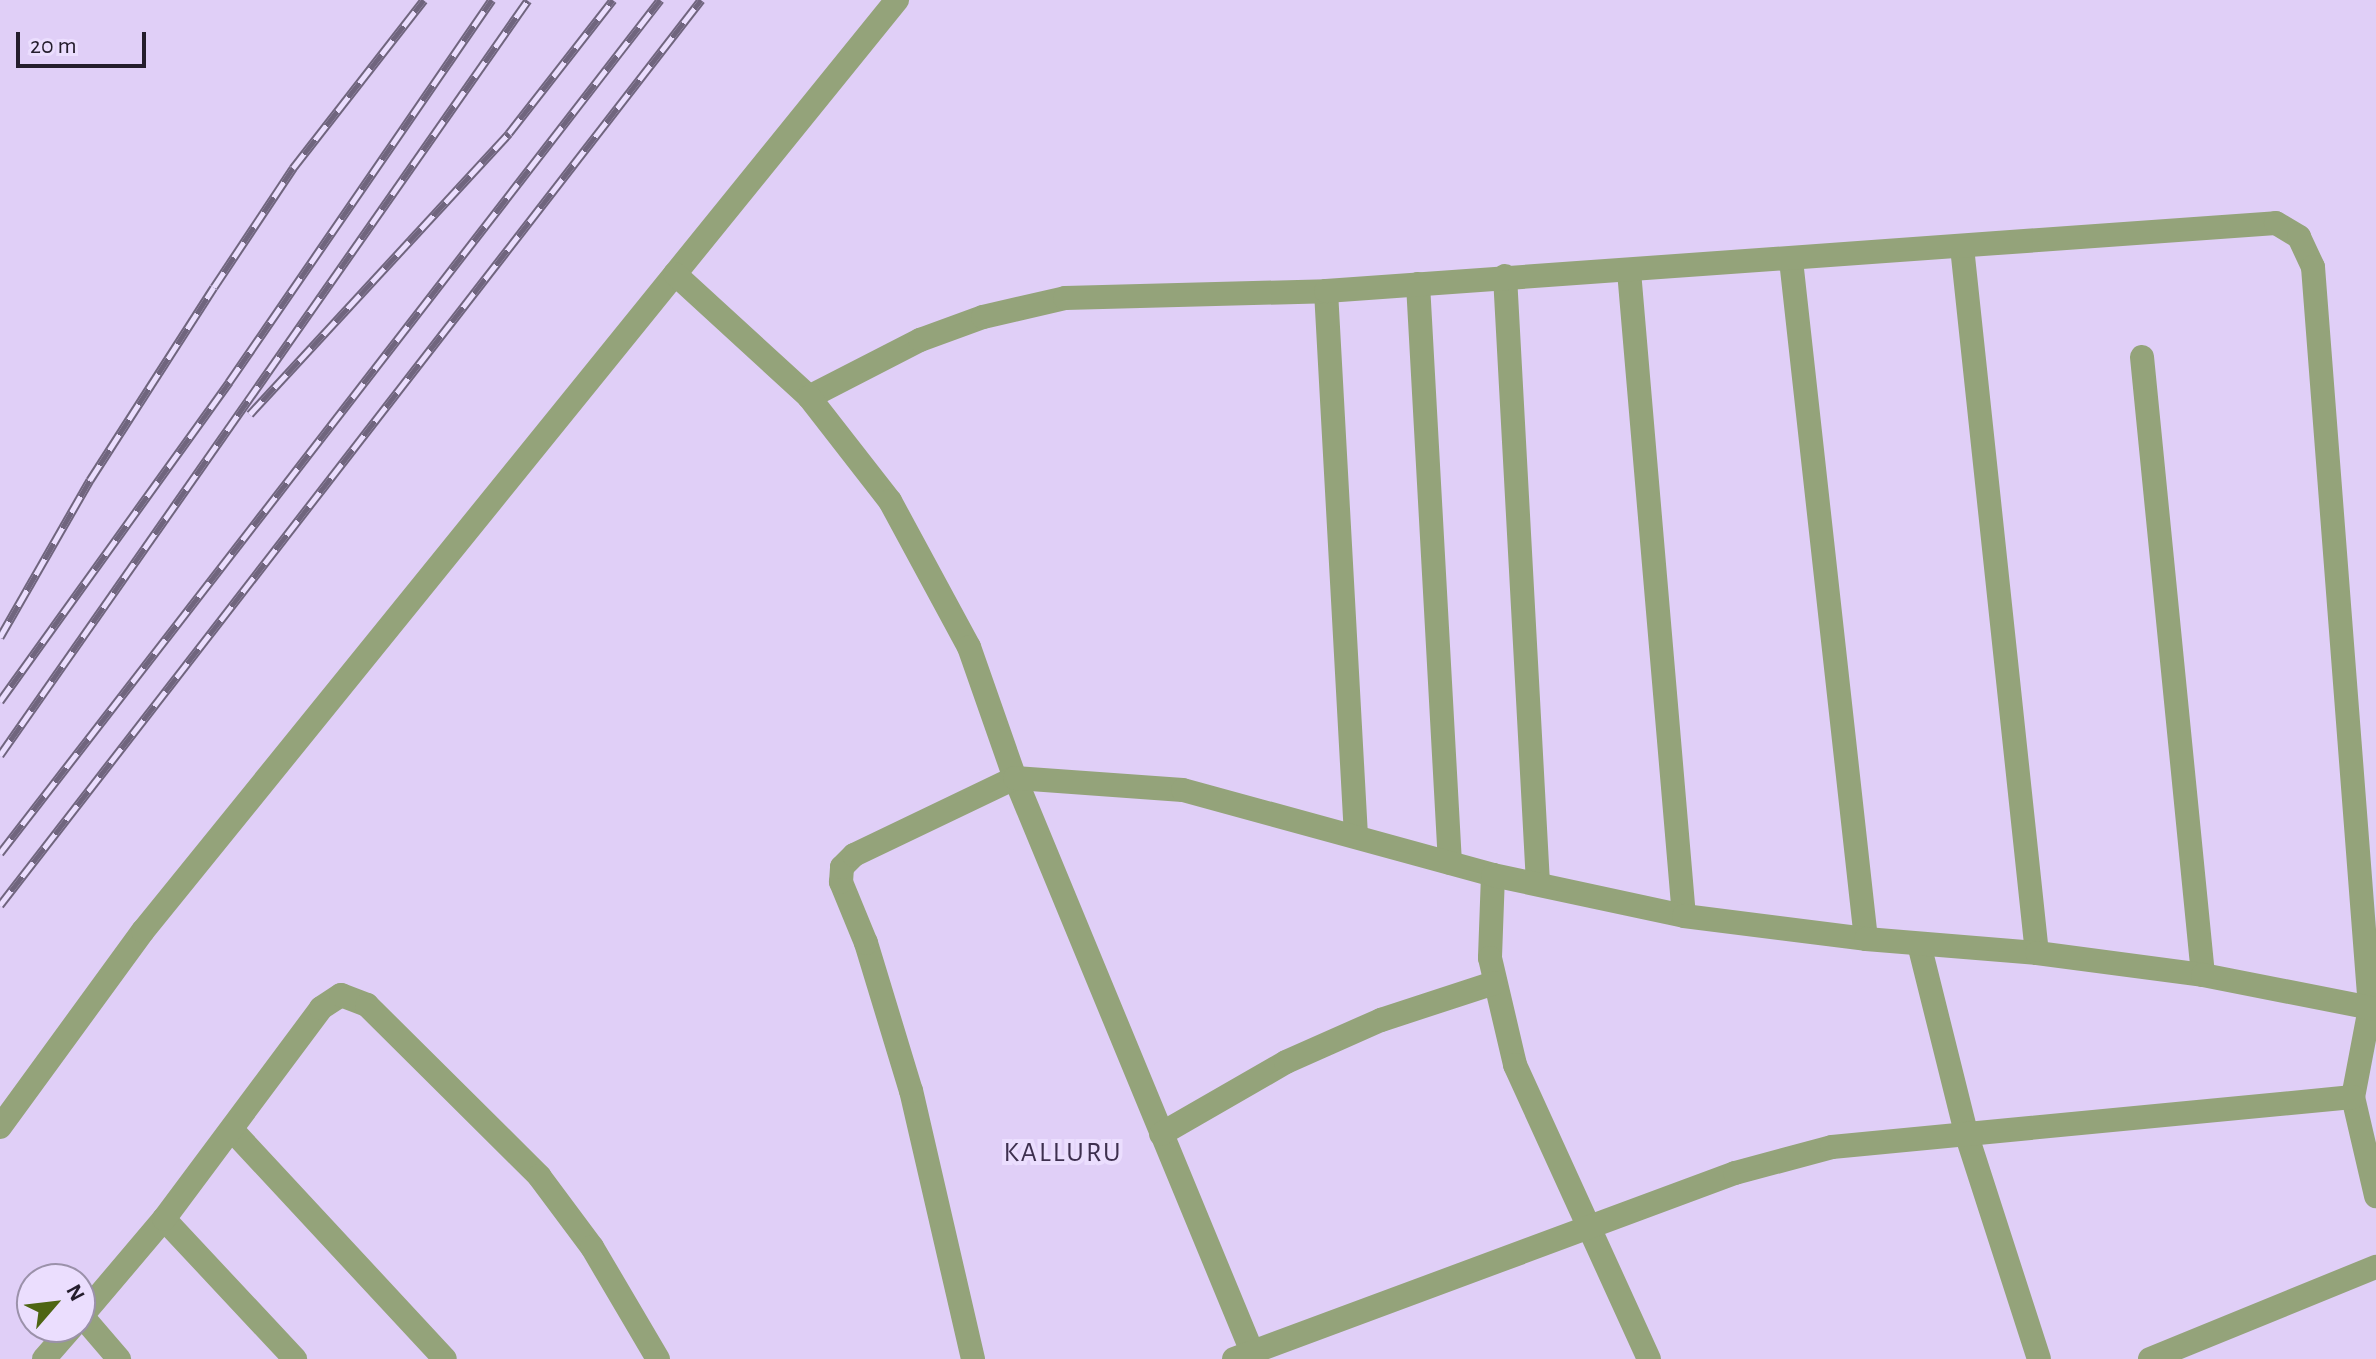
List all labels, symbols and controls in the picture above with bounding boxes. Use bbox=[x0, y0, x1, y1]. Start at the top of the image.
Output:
scale bar bbox=[20, 16, 150, 66]
text: 20 m bbox=[30, 34, 77, 58]
district label: KALLURU bbox=[1004, 1136, 1122, 1170]
north arrow bbox=[16, 1263, 96, 1343]
text: N bbox=[62, 1281, 89, 1305]

